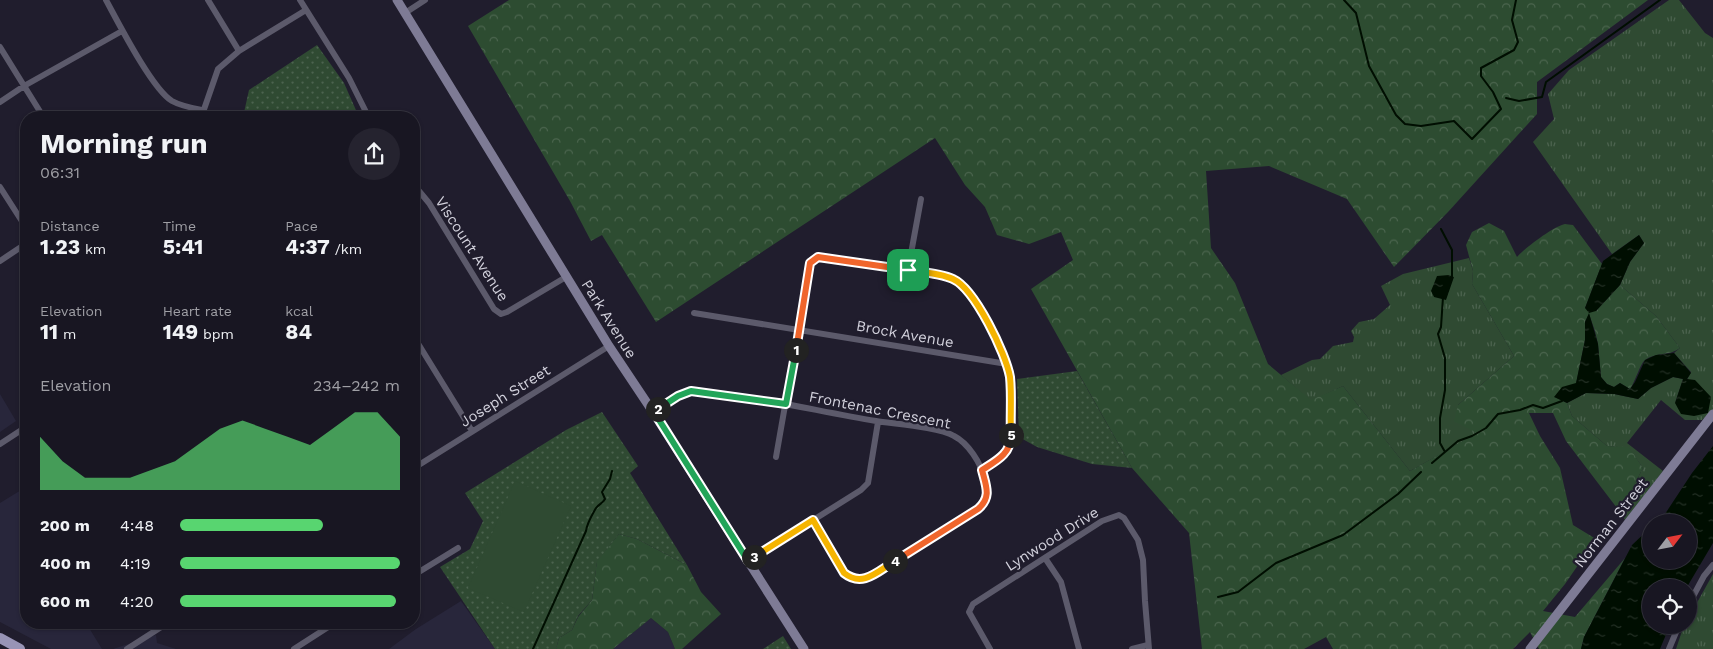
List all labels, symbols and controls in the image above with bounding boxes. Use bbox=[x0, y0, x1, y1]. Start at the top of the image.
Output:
text: Morning run bbox=[40, 127, 208, 160]
button: share bbox=[348, 128, 400, 180]
text: 06:31 bbox=[40, 163, 80, 182]
street label: Viscount Avenue bbox=[431, 193, 513, 305]
text: Distance bbox=[40, 218, 100, 234]
text: Time bbox=[163, 218, 196, 234]
text: Pace bbox=[285, 218, 318, 234]
text: 1.23 bbox=[40, 234, 80, 259]
text: 5:41 bbox=[163, 234, 203, 259]
text: 4:37 bbox=[285, 234, 330, 259]
text: km bbox=[80, 241, 106, 257]
text: /km bbox=[330, 241, 362, 257]
pin bbox=[887, 249, 929, 291]
icon: arrive bbox=[894, 256, 922, 284]
street label: Park Avenue bbox=[578, 276, 640, 362]
text: Elevation bbox=[40, 303, 103, 319]
text: Heart rate bbox=[163, 303, 232, 319]
text: kcal bbox=[285, 303, 313, 319]
street label: Brock Avenue bbox=[855, 317, 955, 351]
text: 11 bbox=[40, 319, 58, 344]
text: 149 bbox=[163, 319, 198, 344]
text: 84 bbox=[285, 319, 312, 344]
text: m bbox=[58, 326, 76, 342]
text: bpm bbox=[198, 326, 234, 342]
pin: 1 bbox=[784, 338, 808, 362]
text: 1 bbox=[793, 342, 800, 358]
street label: Joseph Street bbox=[457, 361, 554, 431]
text: Elevation bbox=[40, 376, 111, 395]
text: 234–242 m bbox=[313, 376, 400, 395]
street label: Frontenac Crescent bbox=[808, 387, 953, 433]
pin: 2 bbox=[646, 396, 670, 422]
text: 2 bbox=[654, 401, 663, 417]
pin: 5 bbox=[998, 422, 1024, 448]
text: 5 bbox=[1007, 427, 1016, 443]
street label: Norman Street bbox=[1571, 474, 1652, 571]
street label: Lynwood Drive bbox=[1002, 503, 1102, 575]
north arrow bbox=[1642, 514, 1698, 569]
map controls bbox=[1642, 514, 1697, 634]
text: 200 m bbox=[40, 516, 90, 535]
text: 4:48 bbox=[120, 516, 154, 535]
pin: 3 bbox=[742, 544, 766, 570]
pin: 4 bbox=[882, 548, 908, 574]
text: 3 bbox=[750, 549, 759, 565]
text: 4 bbox=[891, 553, 900, 569]
text: 400 m bbox=[40, 554, 91, 573]
text: 4:19 bbox=[120, 554, 151, 573]
button: locate bbox=[1642, 579, 1697, 634]
text: 600 m bbox=[40, 592, 90, 611]
text: 4:20 bbox=[120, 592, 154, 611]

